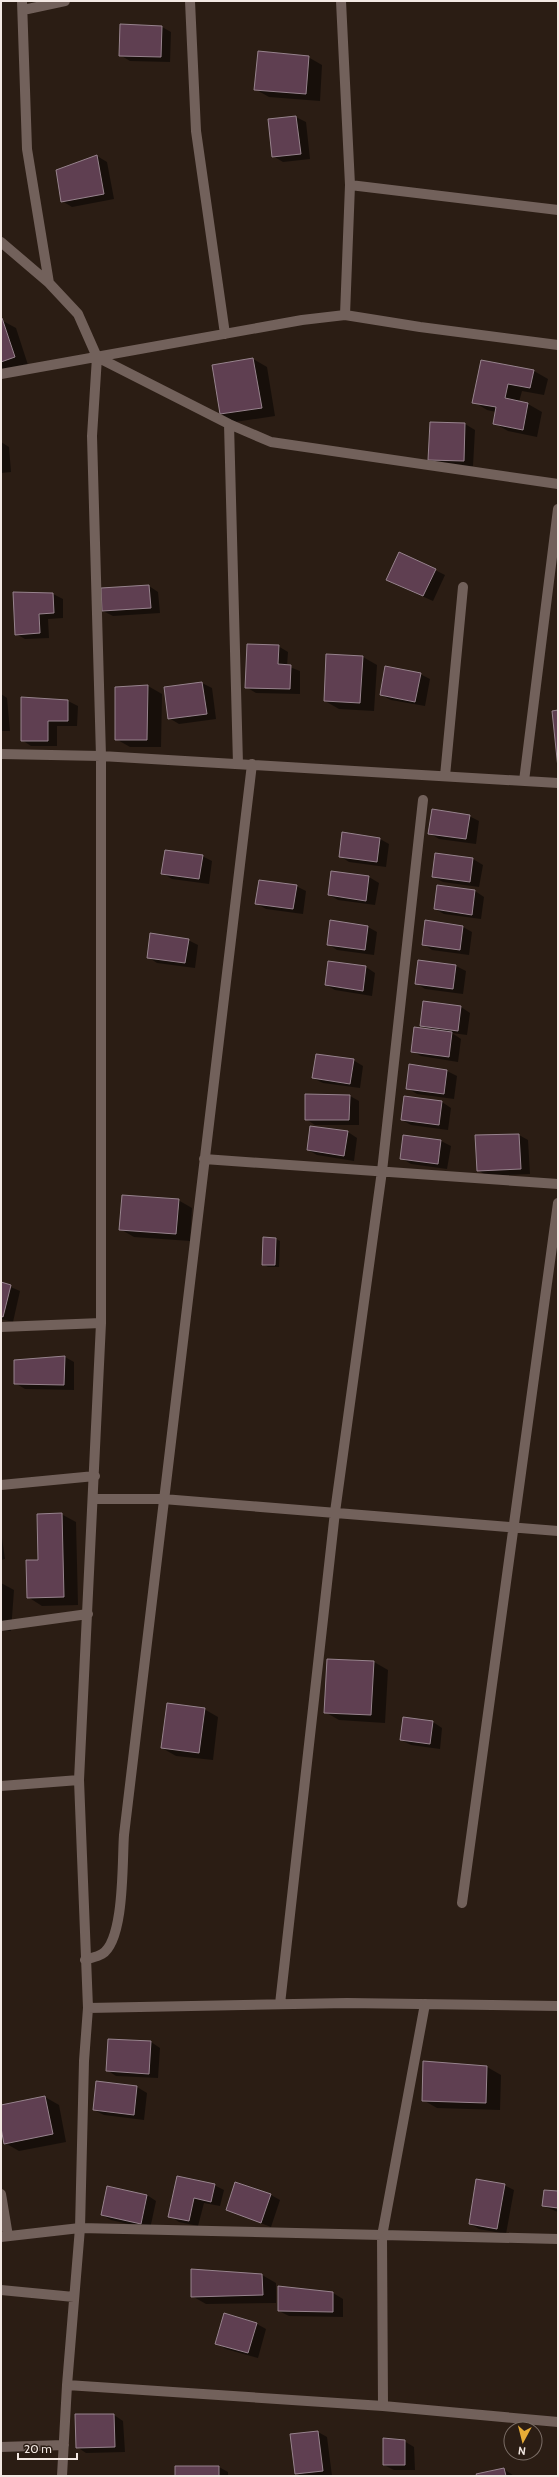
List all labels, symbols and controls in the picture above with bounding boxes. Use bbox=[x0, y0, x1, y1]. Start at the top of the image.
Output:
north arrow bbox=[503, 2421, 543, 2461]
scale bar bbox=[18, 2435, 77, 2461]
text: 20 m bbox=[24, 2441, 52, 2456]
text: N bbox=[517, 2444, 526, 2458]

